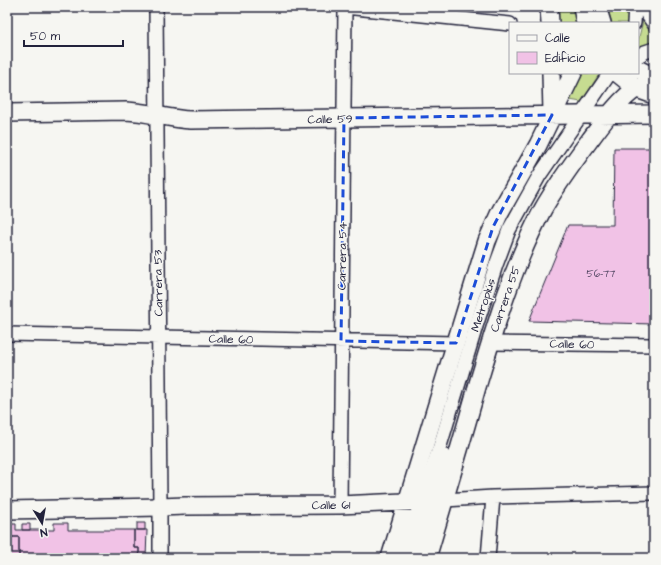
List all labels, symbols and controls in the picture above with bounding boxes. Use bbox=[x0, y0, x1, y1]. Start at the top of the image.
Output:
scale bar bbox=[24, 22, 123, 48]
legend bbox=[509, 22, 639, 74]
text: 50 m bbox=[30, 28, 61, 45]
text: Calle bbox=[545, 30, 570, 47]
text: Edificio bbox=[545, 50, 585, 67]
street label: Calle 59 bbox=[307, 111, 353, 128]
street label: Carrera 54 bbox=[333, 222, 352, 290]
street label: Carrera 53 bbox=[149, 250, 168, 316]
street label: Carrera 55 bbox=[486, 263, 525, 334]
house number: 56-77 bbox=[587, 267, 615, 281]
street label: Metroplús bbox=[467, 276, 500, 334]
street label: Calle 60 bbox=[208, 331, 254, 348]
street label: Calle 60 bbox=[549, 336, 595, 353]
street label: Calle 61 bbox=[311, 497, 351, 514]
north arrow bbox=[22, 503, 62, 543]
text: N bbox=[39, 524, 49, 540]

